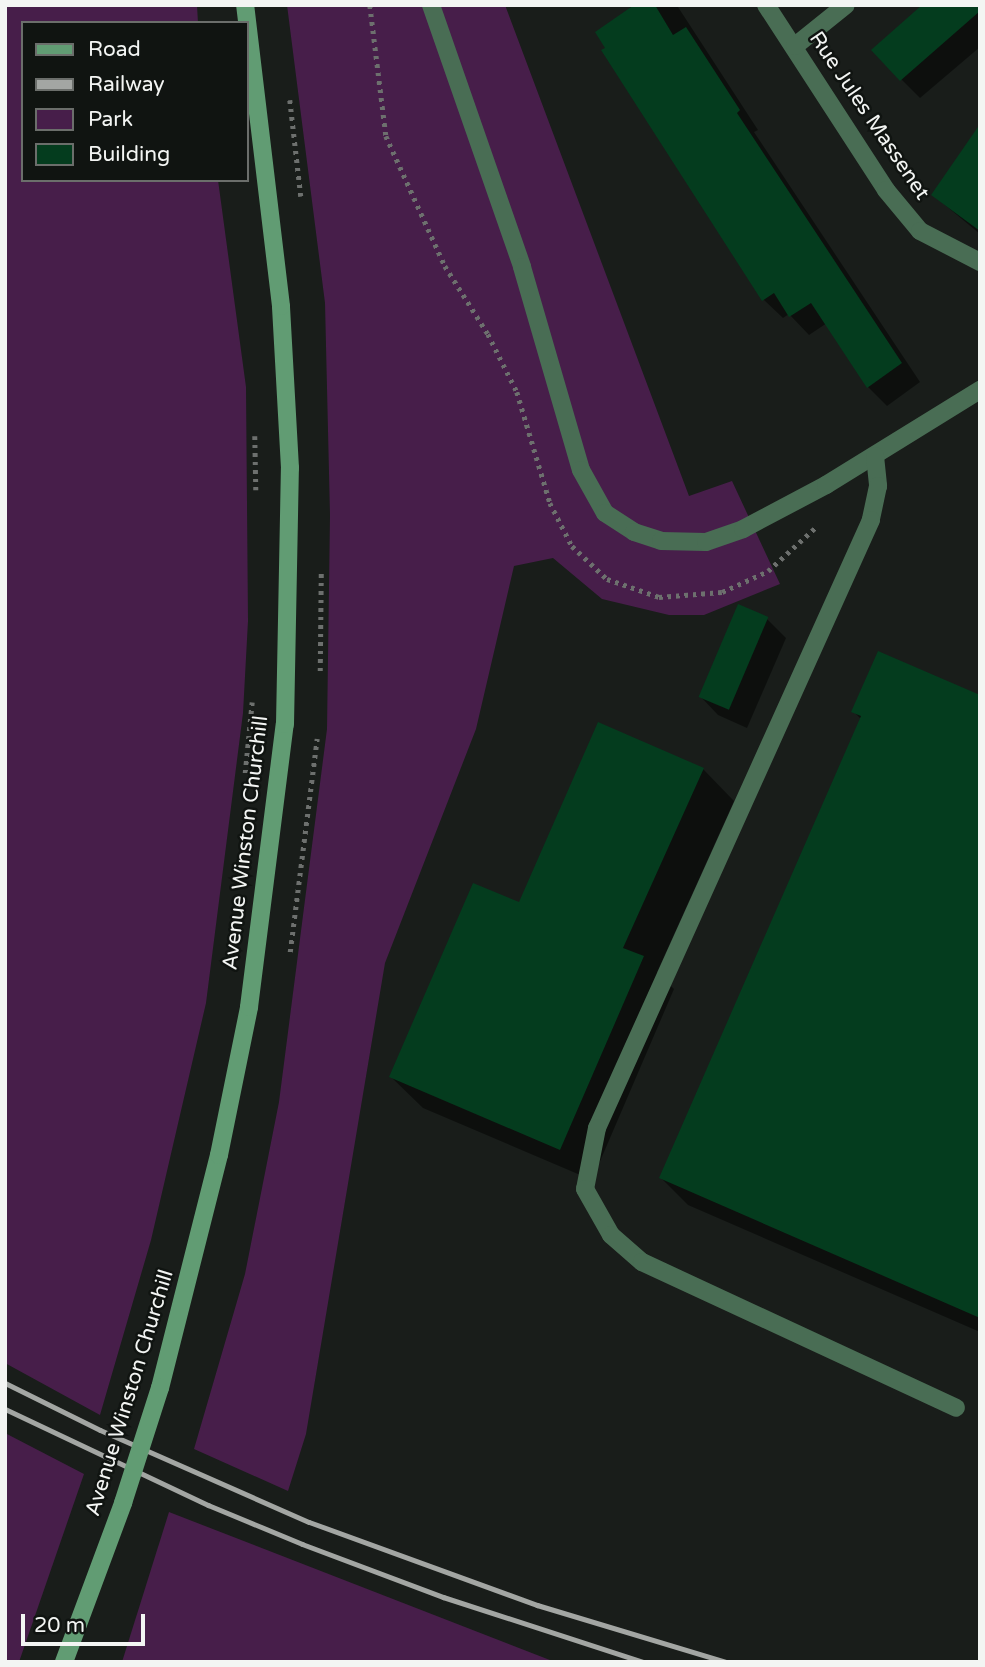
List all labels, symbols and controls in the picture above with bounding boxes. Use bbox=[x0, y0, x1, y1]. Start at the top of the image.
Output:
legend bbox=[21, 21, 248, 182]
street label: Rue Jules Massenet bbox=[803, 27, 935, 205]
text: Road bbox=[88, 37, 141, 62]
text: Railway bbox=[88, 72, 165, 97]
text: Park bbox=[88, 107, 133, 132]
text: Building bbox=[88, 142, 170, 167]
street label: Avenue Winston Churchill bbox=[218, 714, 274, 972]
street label: Avenue Winston Churchill bbox=[81, 1267, 179, 1519]
scale bar bbox=[24, 1600, 149, 1644]
text: 20 m bbox=[34, 1613, 85, 1638]

